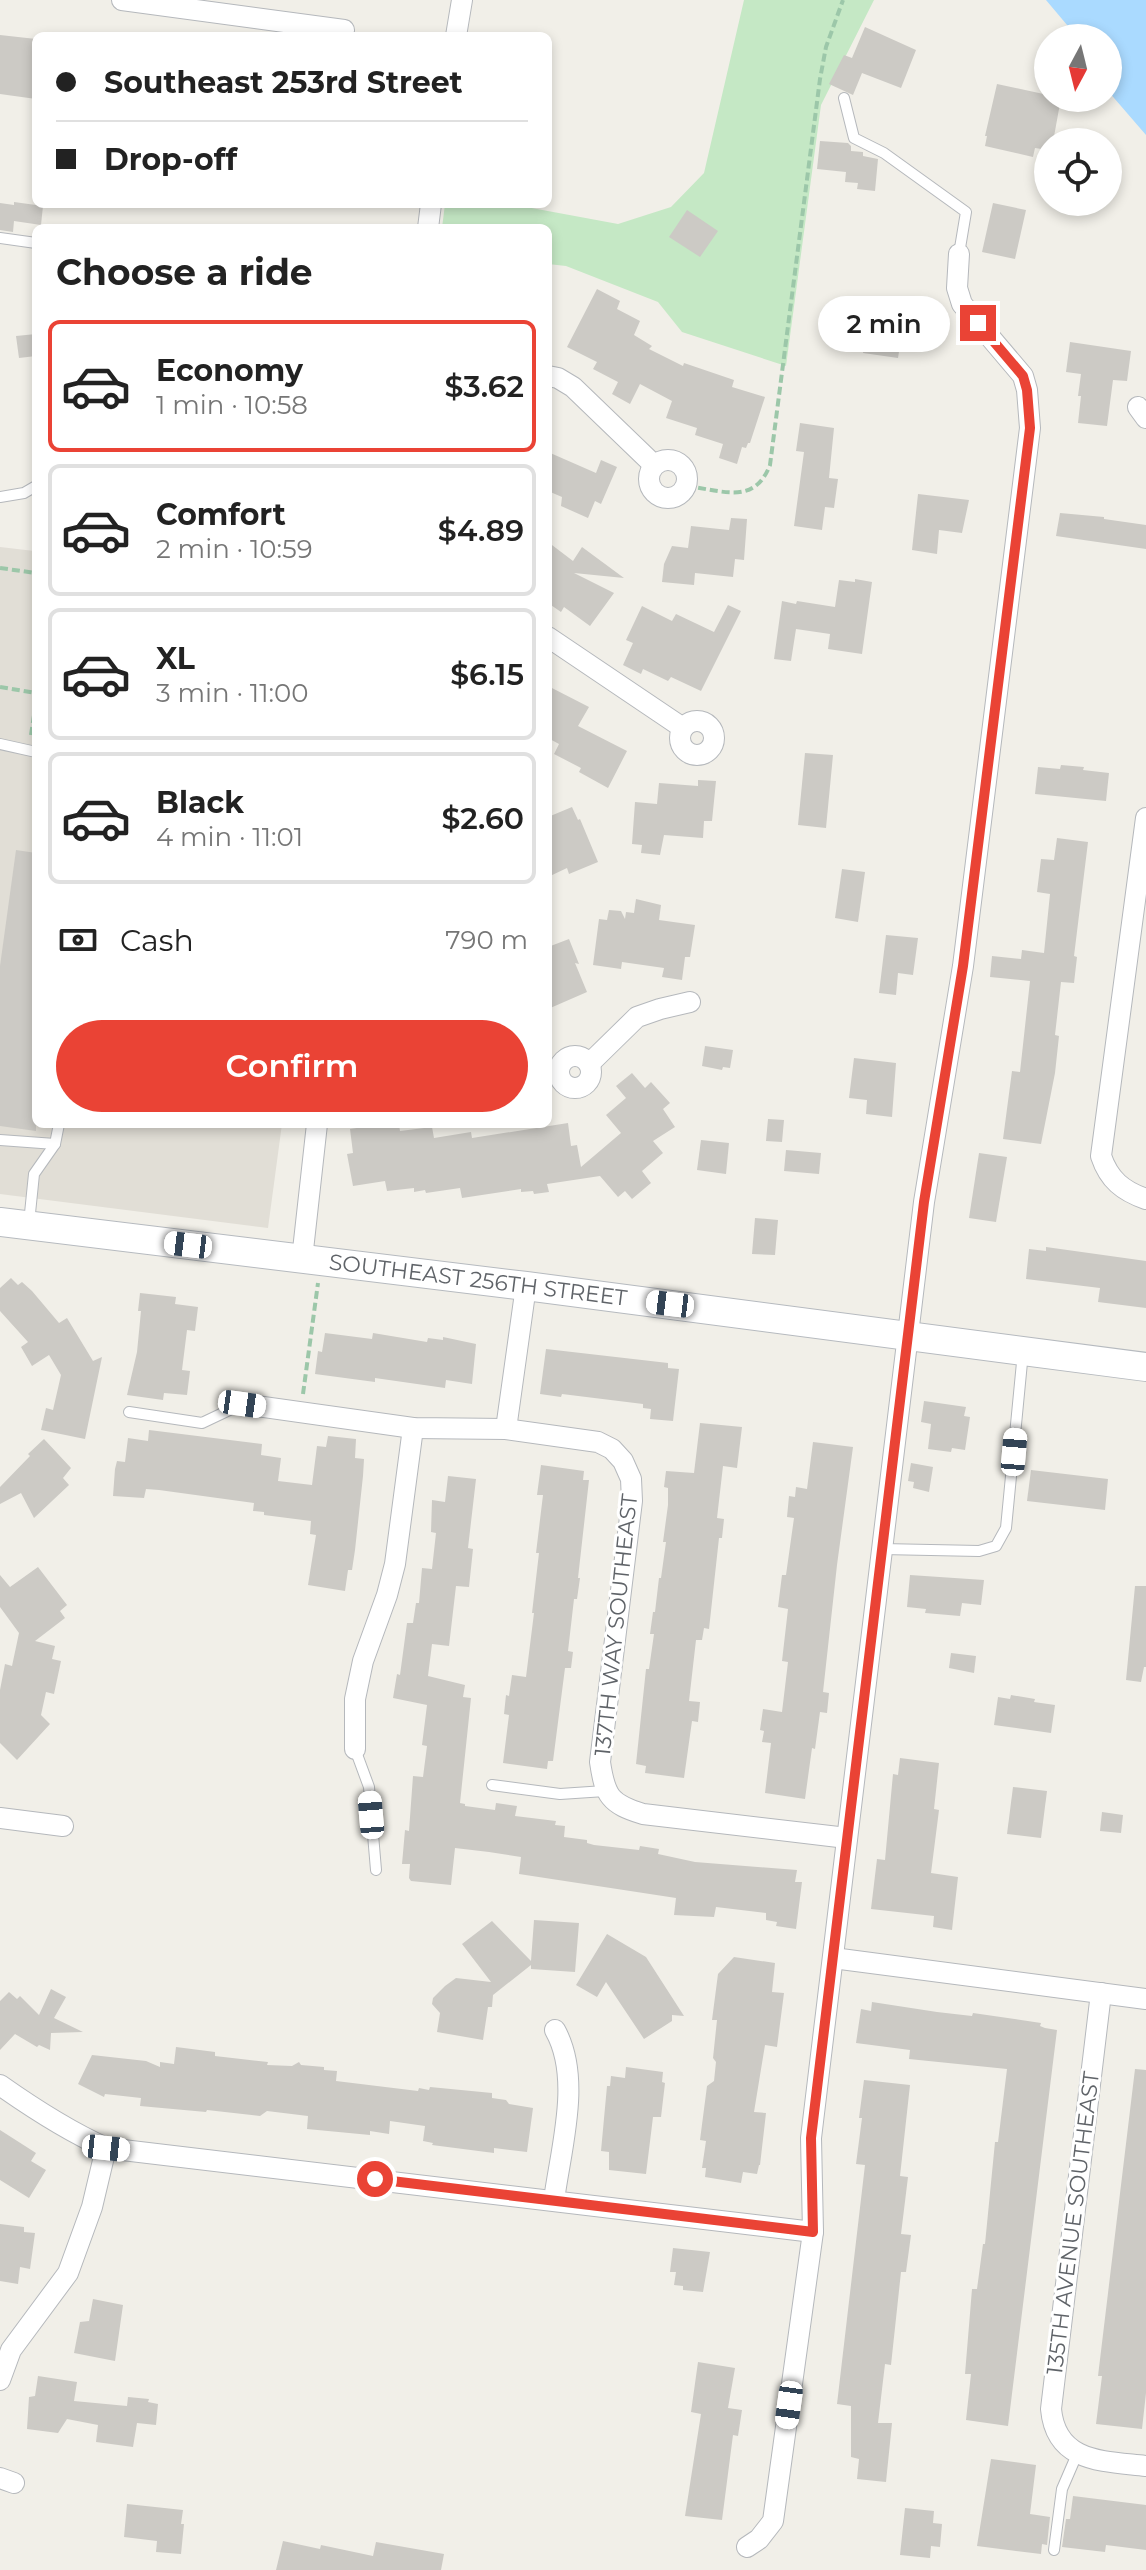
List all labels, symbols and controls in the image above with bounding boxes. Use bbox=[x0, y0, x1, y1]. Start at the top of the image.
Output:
north arrow bbox=[1034, 24, 1122, 112]
map controls bbox=[1034, 24, 1122, 216]
text: Southeast 253rd Street bbox=[104, 64, 463, 101]
button: locate bbox=[1034, 128, 1122, 216]
text: Drop-off bbox=[104, 141, 237, 178]
text: Choose a ride bbox=[56, 250, 313, 294]
callout: 2 min bbox=[818, 295, 950, 351]
route end bbox=[960, 305, 996, 341]
text: 2 min bbox=[846, 308, 922, 340]
icon: car bbox=[60, 350, 132, 422]
text: Economy bbox=[156, 352, 303, 389]
text: $3.62 bbox=[445, 368, 524, 405]
text: 1 min · 10:58 bbox=[156, 389, 308, 421]
icon: car bbox=[60, 494, 132, 566]
text: Comfort bbox=[156, 496, 286, 533]
text: $4.89 bbox=[438, 512, 524, 549]
text: 2 min · 10:59 bbox=[156, 533, 313, 565]
icon: car bbox=[60, 638, 132, 710]
text: XL bbox=[156, 640, 195, 677]
text: $6.15 bbox=[450, 656, 524, 693]
text: 3 min · 11:00 bbox=[156, 677, 309, 709]
icon: car bbox=[60, 782, 132, 854]
text: Black bbox=[156, 784, 244, 821]
text: $2.60 bbox=[441, 800, 524, 837]
text: 4 min · 11:01 bbox=[156, 821, 303, 853]
icon: cash bbox=[56, 918, 100, 962]
text: Cash bbox=[120, 922, 194, 959]
text: 790 m bbox=[445, 924, 528, 956]
button: Confirm bbox=[56, 1020, 528, 1112]
car bbox=[163, 1230, 213, 1260]
street label: SOUTHEAST 256TH STREET bbox=[327, 1248, 629, 1312]
car bbox=[645, 1289, 695, 1319]
car bbox=[217, 1389, 267, 1419]
car bbox=[1000, 1427, 1028, 1477]
street label: 137TH WAY SOUTHEAST bbox=[589, 1492, 643, 1757]
car bbox=[357, 1790, 385, 1840]
street label: 135TH AVENUE SOUTHEAST bbox=[1041, 2070, 1105, 2376]
car bbox=[81, 2134, 131, 2162]
route start bbox=[357, 2161, 393, 2197]
car bbox=[774, 2380, 804, 2430]

